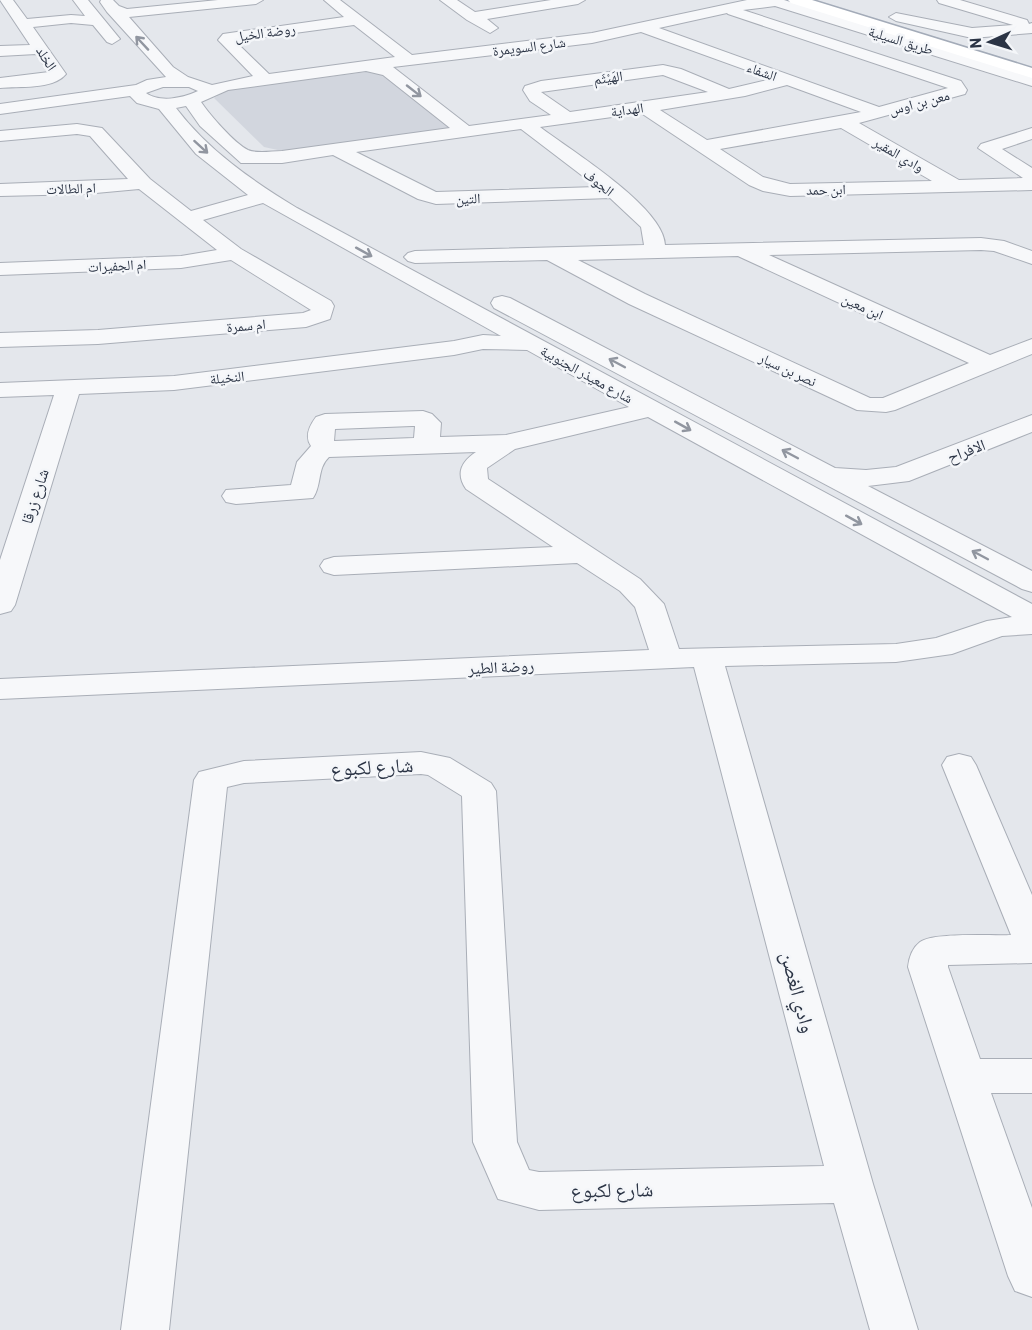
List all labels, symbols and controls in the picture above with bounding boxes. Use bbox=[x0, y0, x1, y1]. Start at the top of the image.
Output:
north arrow bbox=[960, 12, 1020, 72]
street label: روضة الخيل bbox=[234, 19, 297, 46]
street label: طريق السيلية bbox=[866, 22, 935, 60]
street label: شارع السويمرة bbox=[491, 33, 567, 61]
one-way arrow bbox=[135, 36, 149, 51]
text: N bbox=[965, 37, 984, 49]
street label: الخلد bbox=[33, 43, 61, 73]
street label: الشفاء bbox=[745, 58, 779, 84]
street label: الهَيْثَم bbox=[592, 67, 624, 89]
one-way arrow bbox=[406, 85, 422, 98]
street label: معن بن اوس bbox=[887, 86, 951, 119]
street label: الهداية bbox=[610, 98, 644, 120]
street label: وادي المقير bbox=[868, 132, 927, 178]
one-way arrow bbox=[193, 140, 208, 154]
street label: الجوف bbox=[580, 165, 618, 200]
street label: ام الطالات bbox=[46, 179, 96, 199]
street label: ابن حمد bbox=[806, 180, 846, 199]
street label: التين bbox=[455, 189, 481, 208]
one-way arrow bbox=[355, 246, 372, 258]
street label: ام الجفيرات bbox=[87, 255, 147, 277]
street label: ابن معين bbox=[839, 289, 886, 324]
street label: ام سمرة bbox=[226, 315, 267, 337]
street label: شارع معيذر الجنوبية bbox=[537, 342, 636, 408]
street label: نصر بن سيار bbox=[755, 348, 819, 391]
one-way arrow bbox=[609, 357, 626, 369]
street label: النخيلة bbox=[209, 367, 245, 387]
one-way arrow bbox=[674, 420, 691, 432]
street label: الافراح bbox=[944, 434, 988, 468]
one-way arrow bbox=[781, 448, 799, 459]
street label: شارع زرقا bbox=[16, 466, 54, 527]
one-way arrow bbox=[845, 514, 862, 526]
one-way arrow bbox=[972, 549, 990, 560]
street label: روضة الطير bbox=[466, 655, 535, 678]
street label: شارع لكبوع bbox=[330, 752, 414, 782]
street label: وادي الغصن bbox=[772, 949, 821, 1037]
street label: شارع لكبوع bbox=[570, 1176, 654, 1204]

